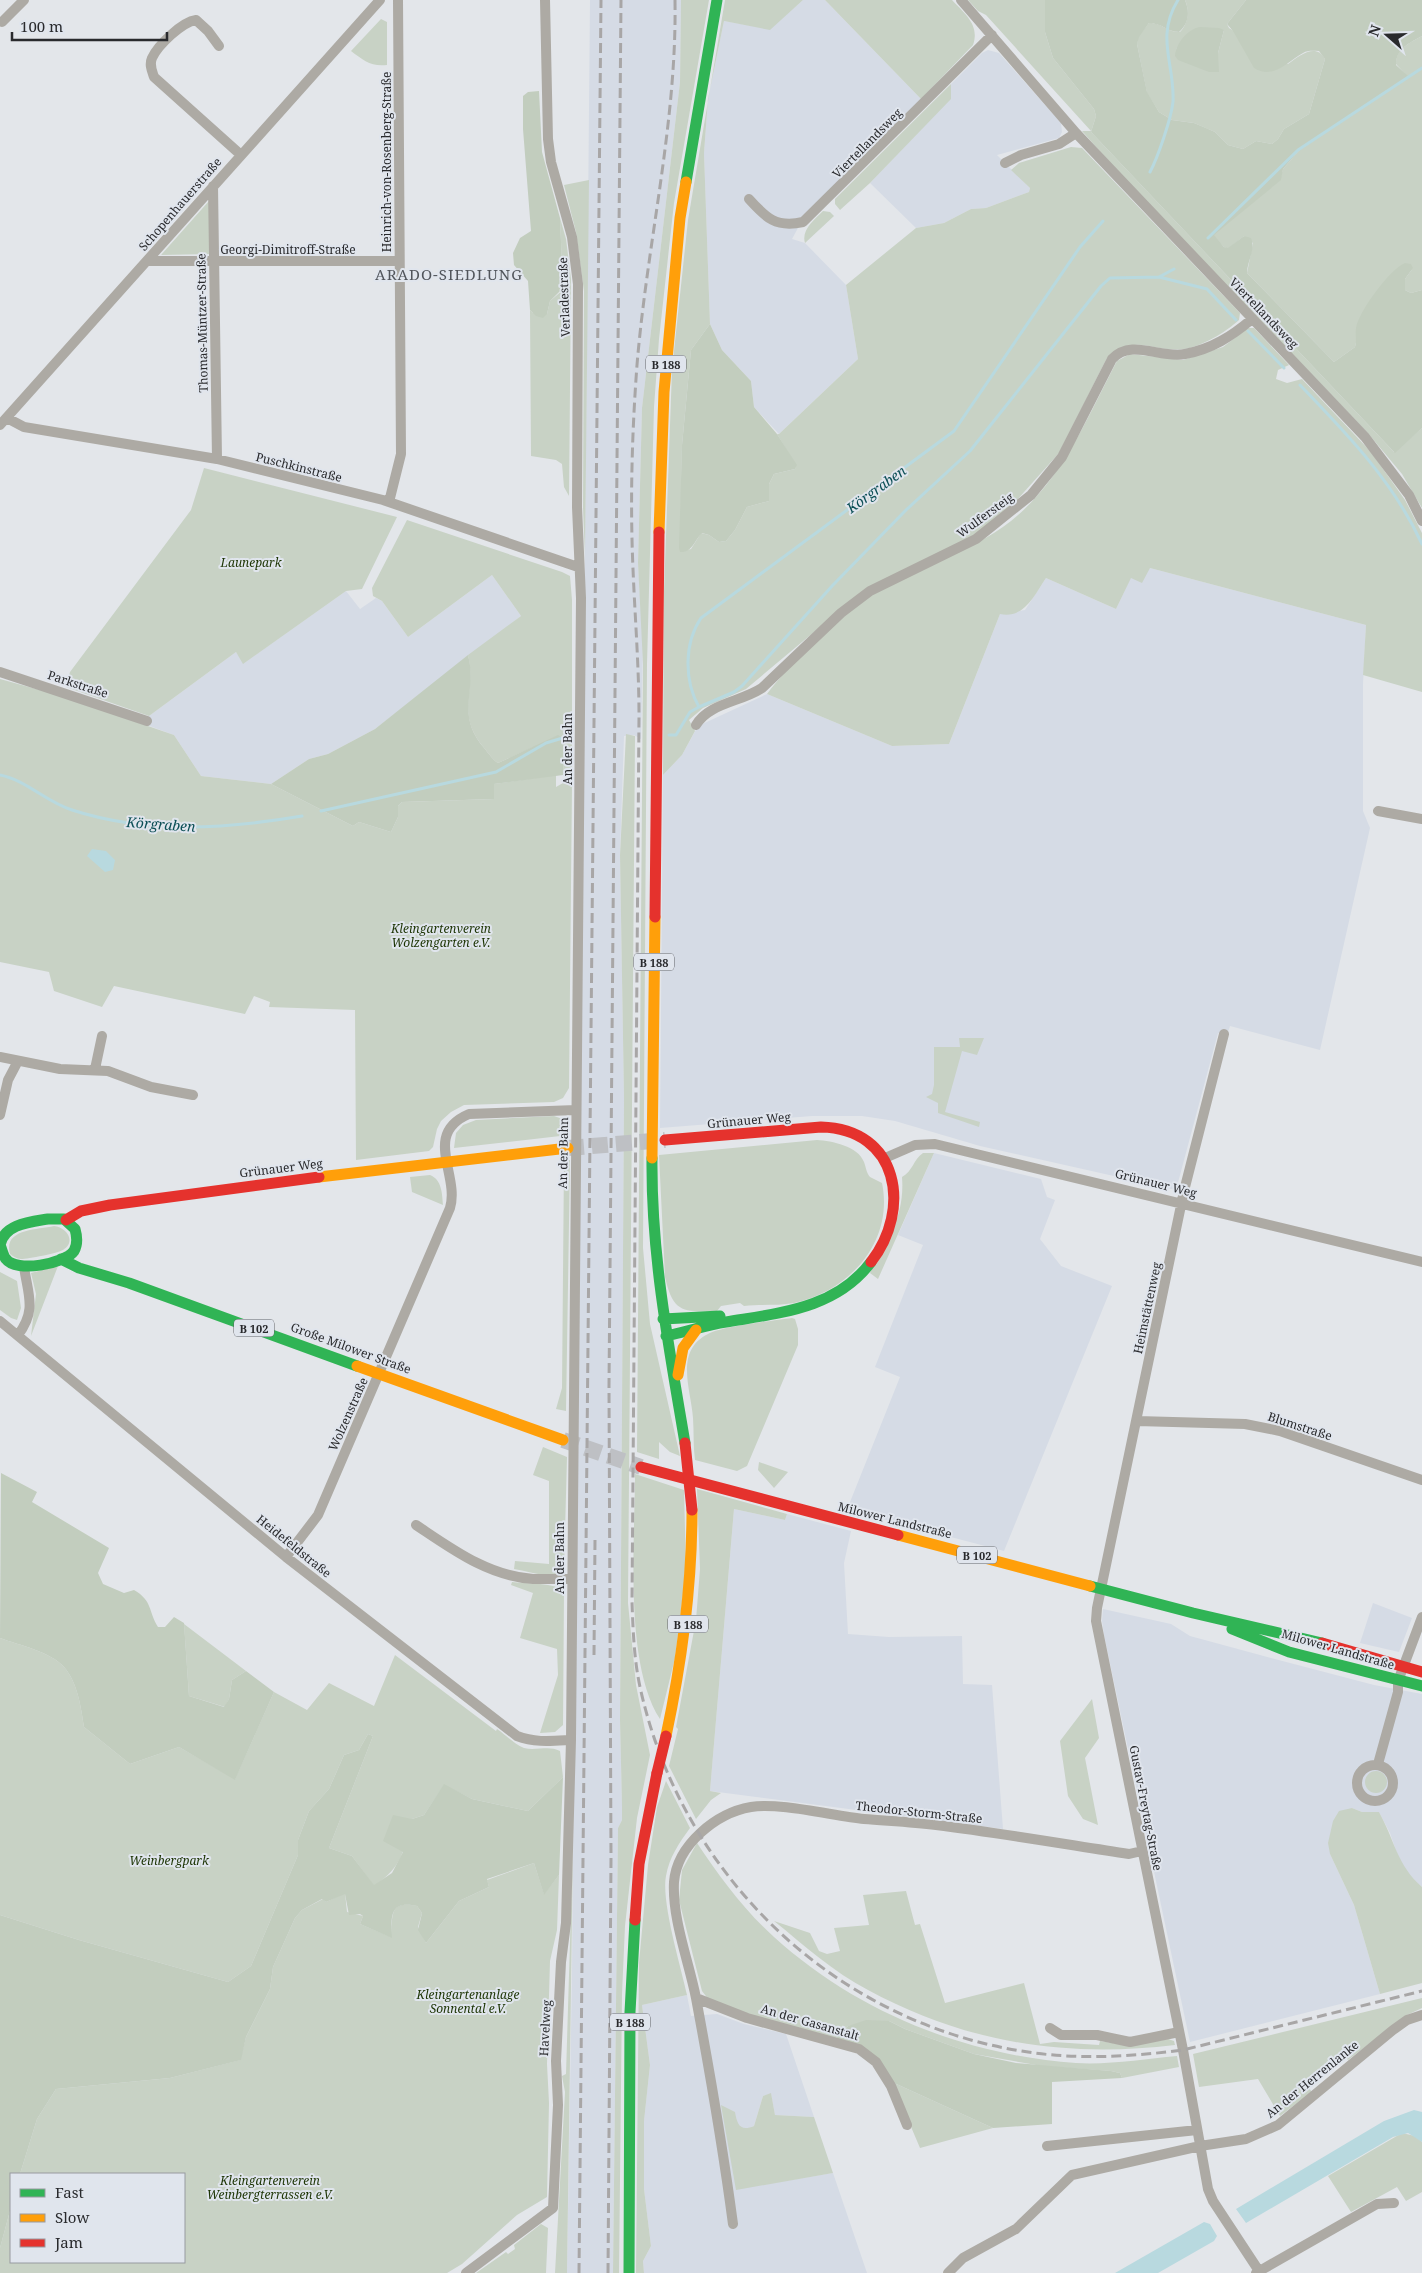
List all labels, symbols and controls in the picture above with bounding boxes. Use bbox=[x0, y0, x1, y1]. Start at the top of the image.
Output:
scale bar bbox=[12, 10, 168, 42]
north arrow bbox=[1362, 10, 1412, 60]
text: 100 m bbox=[20, 16, 63, 36]
text: N bbox=[1363, 22, 1385, 39]
street label: Heinrich-von-Rosenberg-Straße bbox=[378, 72, 395, 252]
street label: Viertellandsweg bbox=[828, 104, 906, 182]
street label: Schopenhauerstraße bbox=[135, 154, 225, 254]
street label: Georgi-Dimitroff-Straße bbox=[220, 241, 356, 258]
street label: Thomas-Müntzer-Straße bbox=[192, 253, 212, 393]
street label: Verladestraße bbox=[554, 257, 574, 337]
district label: ARADO-SIEDLUNG bbox=[375, 264, 523, 284]
street label: Viertellandsweg bbox=[1226, 274, 1303, 353]
road number: B 188 bbox=[646, 356, 686, 372]
street label: Puschkinstraße bbox=[254, 448, 344, 486]
water label: Körgraben bbox=[842, 461, 910, 518]
street label: Wulfersteig bbox=[953, 488, 1017, 541]
park label: Launepark bbox=[219, 554, 283, 571]
street label: Parkstraße bbox=[46, 666, 110, 702]
street label: An der Bahn bbox=[559, 713, 576, 785]
water label: Körgraben bbox=[125, 812, 197, 836]
park label: Kleingartenverein Wolzengarten e.V. bbox=[390, 920, 491, 951]
road number: B 188 bbox=[634, 954, 674, 970]
street label: Grünauer Weg bbox=[706, 1108, 792, 1132]
street label: An der Bahn bbox=[554, 1117, 572, 1189]
street label: Grünauer Weg bbox=[238, 1154, 324, 1182]
street label: Grünauer Weg bbox=[1113, 1165, 1199, 1202]
street label: Heimstättenweg bbox=[1129, 1260, 1165, 1355]
street label: Große Milower Straße bbox=[288, 1318, 414, 1378]
road number: B 102 bbox=[234, 1320, 274, 1336]
street label: Wolzenstraße bbox=[324, 1375, 372, 1453]
street label: Blumstraße bbox=[1266, 1408, 1334, 1444]
street label: Milower Landstraße bbox=[836, 1498, 954, 1542]
street label: Heidefeldstraße bbox=[253, 1511, 335, 1581]
street label: An der Bahn bbox=[551, 1522, 568, 1594]
road number: B 102 bbox=[957, 1546, 997, 1564]
road number: B 188 bbox=[668, 1616, 708, 1632]
street label: Milower Landstraße bbox=[1280, 1625, 1396, 1673]
street label: Gustav-Freytag-Straße bbox=[1125, 1744, 1167, 1872]
street label: Theodor-Storm-Straße bbox=[855, 1797, 983, 1827]
park label: Weinbergpark bbox=[129, 1852, 210, 1869]
park label: Kleingartenanlage Sonnental e.V. bbox=[416, 1986, 520, 2017]
street label: Havelweg bbox=[535, 1999, 555, 2057]
street label: An der Gasanstalt bbox=[759, 2000, 861, 2044]
road number: B 188 bbox=[610, 2014, 650, 2030]
street label: An der Herrenlanke bbox=[1262, 2036, 1362, 2122]
park label: Kleingartenverein Weinbergterrassen e.V. bbox=[207, 2172, 333, 2203]
legend bbox=[10, 2173, 185, 2263]
text: Fast bbox=[55, 2182, 84, 2202]
text: Slow bbox=[55, 2207, 89, 2227]
text: Jam bbox=[54, 2232, 83, 2252]

